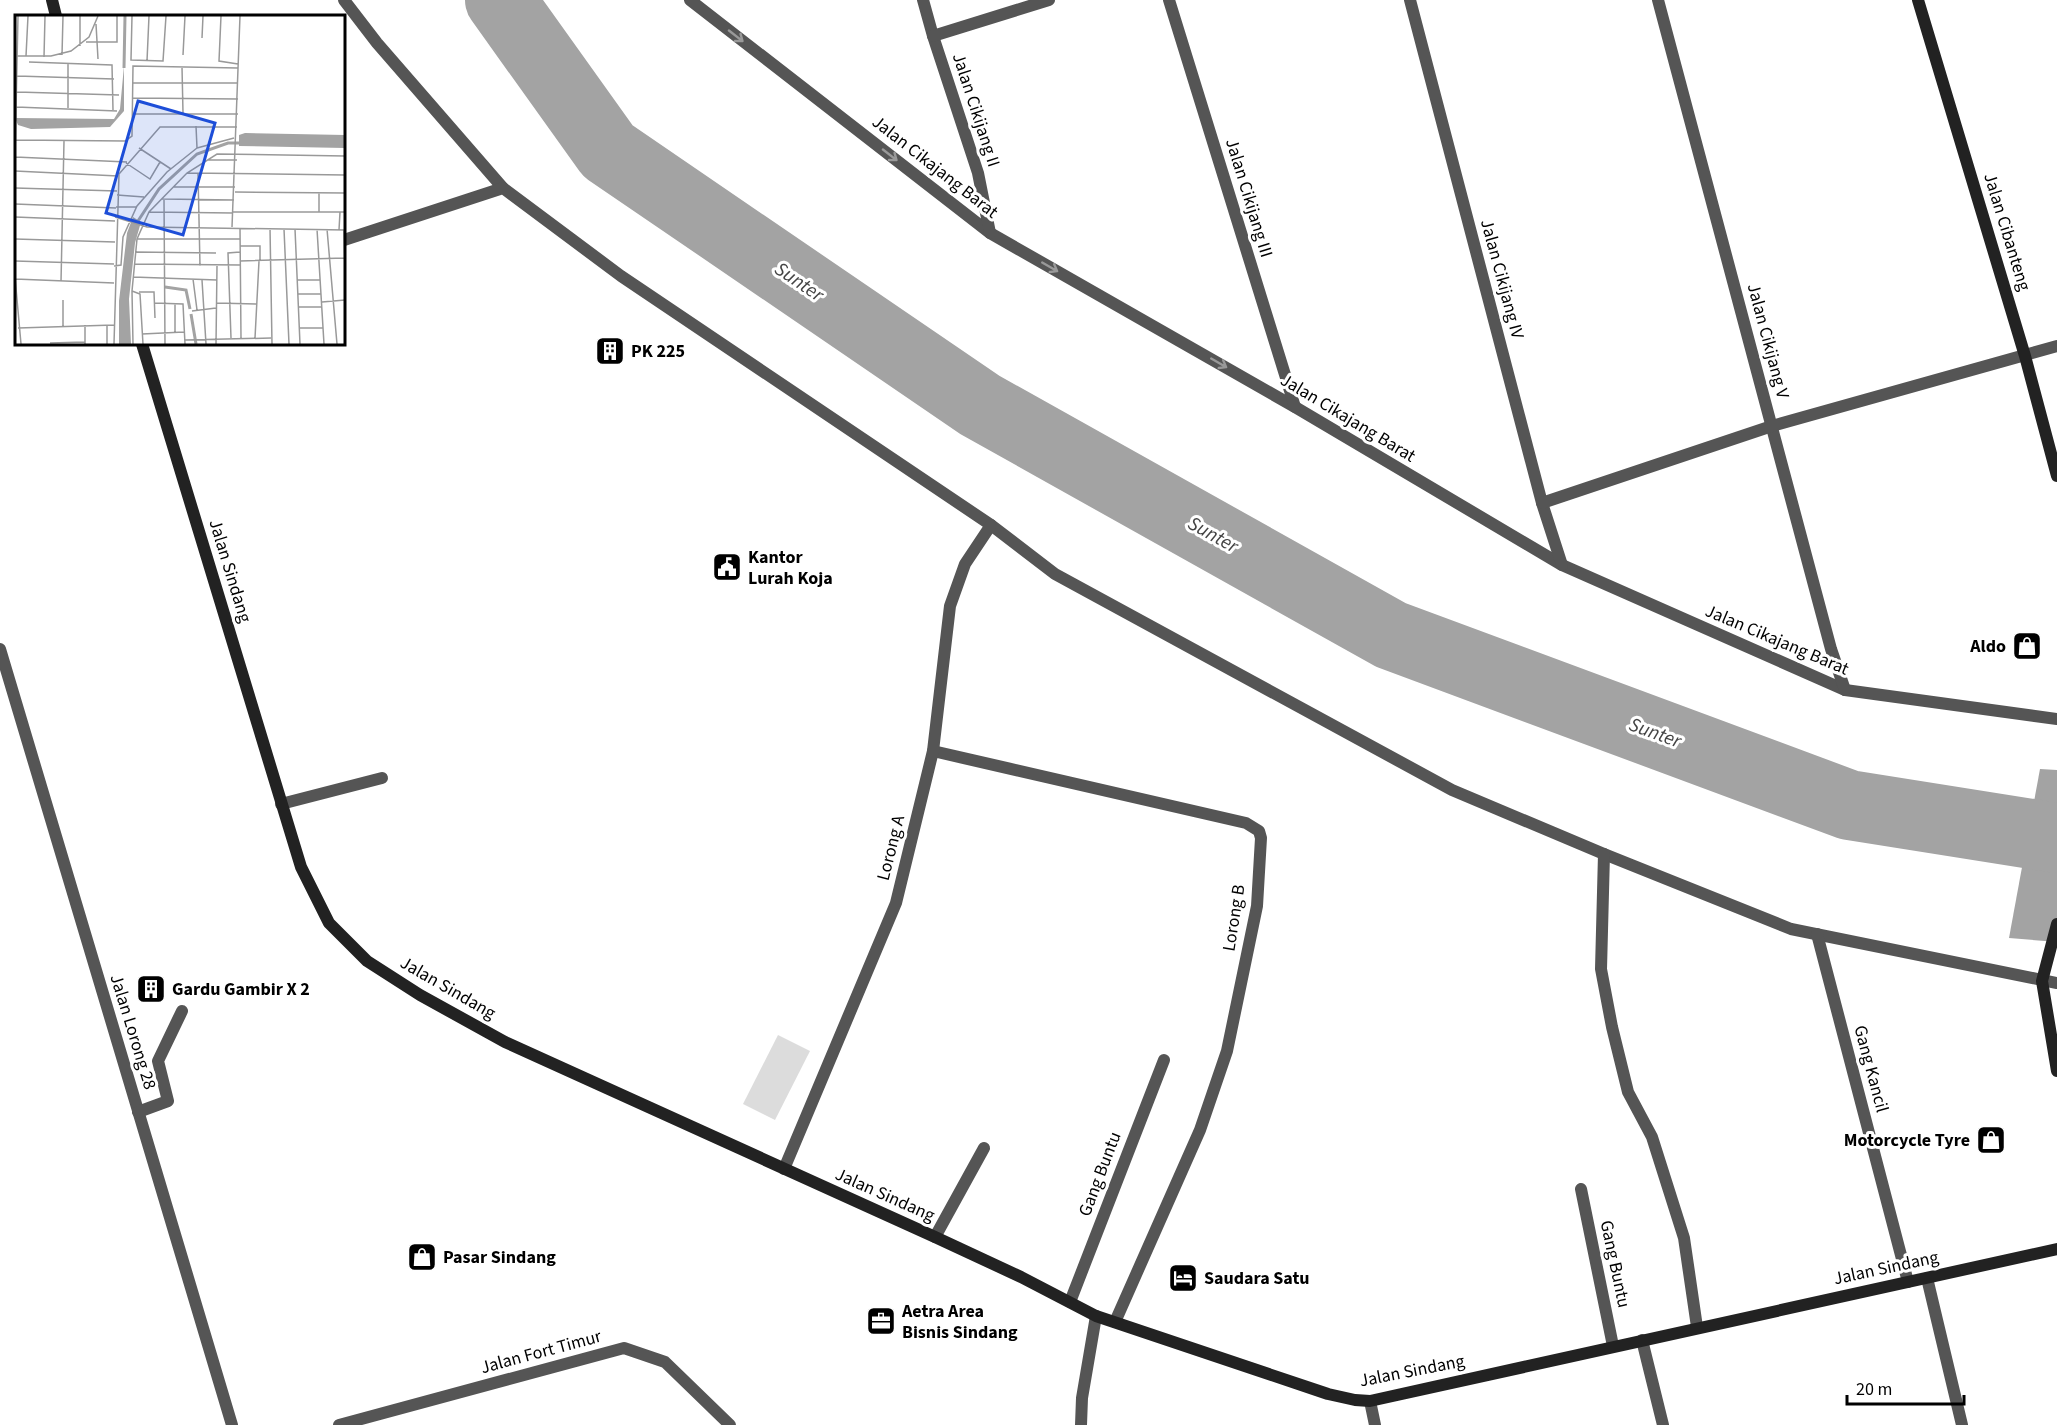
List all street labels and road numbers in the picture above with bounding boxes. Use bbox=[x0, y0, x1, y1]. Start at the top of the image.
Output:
street label: Jalan Cikijang II bbox=[946, 50, 1006, 170]
street label: Jalan Cikajang Barat bbox=[867, 110, 1003, 224]
street label: Jalan Cikijang III bbox=[1219, 135, 1279, 261]
street label: Jalan Cibanteng bbox=[1977, 170, 2037, 294]
street label: Jalan Cikijang IV bbox=[1474, 216, 1530, 342]
street label: Jalan Cikijang V bbox=[1741, 281, 1796, 402]
street label: Jalan Cikajang Barat bbox=[1276, 368, 1420, 468]
street label: Jalan Sindang bbox=[202, 516, 258, 626]
street label: Jalan Cikajang Barat bbox=[1701, 598, 1853, 682]
street label: Lorong A bbox=[871, 813, 911, 883]
street label: Lorong B bbox=[1216, 883, 1252, 953]
street label: Jalan Sindang bbox=[396, 951, 500, 1025]
street label: Jalan Lorong 28 bbox=[104, 971, 162, 1093]
street label: Gang Kancil bbox=[1847, 1023, 1895, 1115]
street label: Gang Buntu bbox=[1072, 1128, 1128, 1220]
street label: Jalan Sindang bbox=[831, 1162, 939, 1228]
street label: Gang Buntu bbox=[1594, 1218, 1636, 1310]
street label: Jalan Sindang bbox=[1831, 1245, 1941, 1291]
street label: Jalan Fort Timur bbox=[478, 1324, 605, 1380]
street label: Jalan Sindang bbox=[1357, 1349, 1467, 1393]

